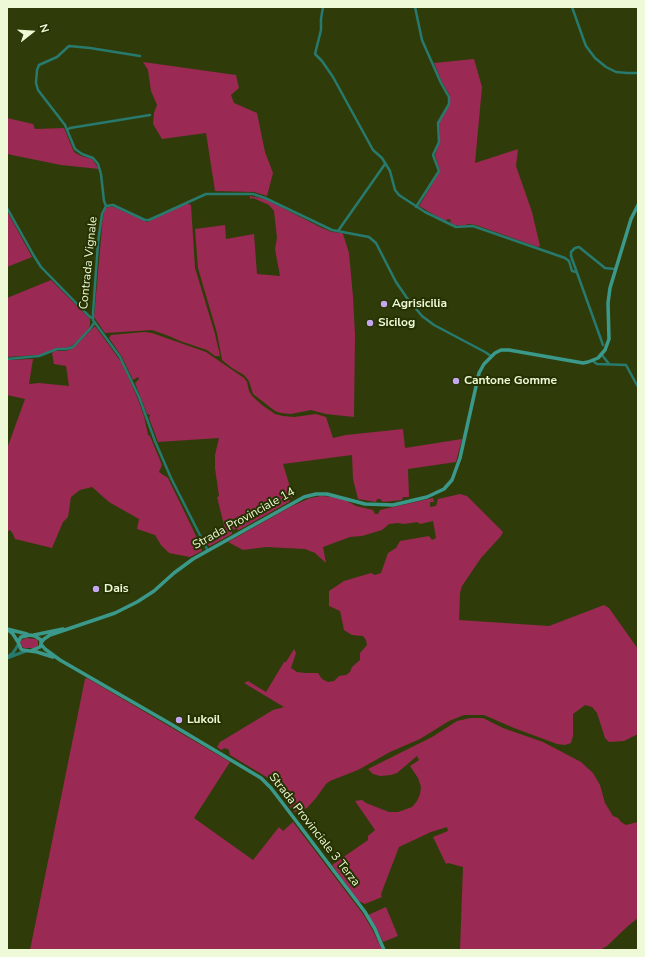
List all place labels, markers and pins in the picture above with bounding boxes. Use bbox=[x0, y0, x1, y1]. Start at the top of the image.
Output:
place label: Agrisicilia bbox=[392, 297, 447, 311]
marker: Agrisicilia bbox=[379, 299, 389, 309]
place label: Sicilog bbox=[378, 316, 415, 330]
marker: Sicilog bbox=[365, 318, 375, 328]
place label: Cantone Gomme bbox=[464, 374, 557, 388]
marker: Cantone Gomme bbox=[451, 376, 461, 386]
place label: Dais bbox=[104, 582, 129, 596]
marker: Dais bbox=[91, 584, 101, 594]
place label: Lukoil bbox=[187, 713, 221, 727]
marker: Lukoil bbox=[174, 715, 184, 725]

